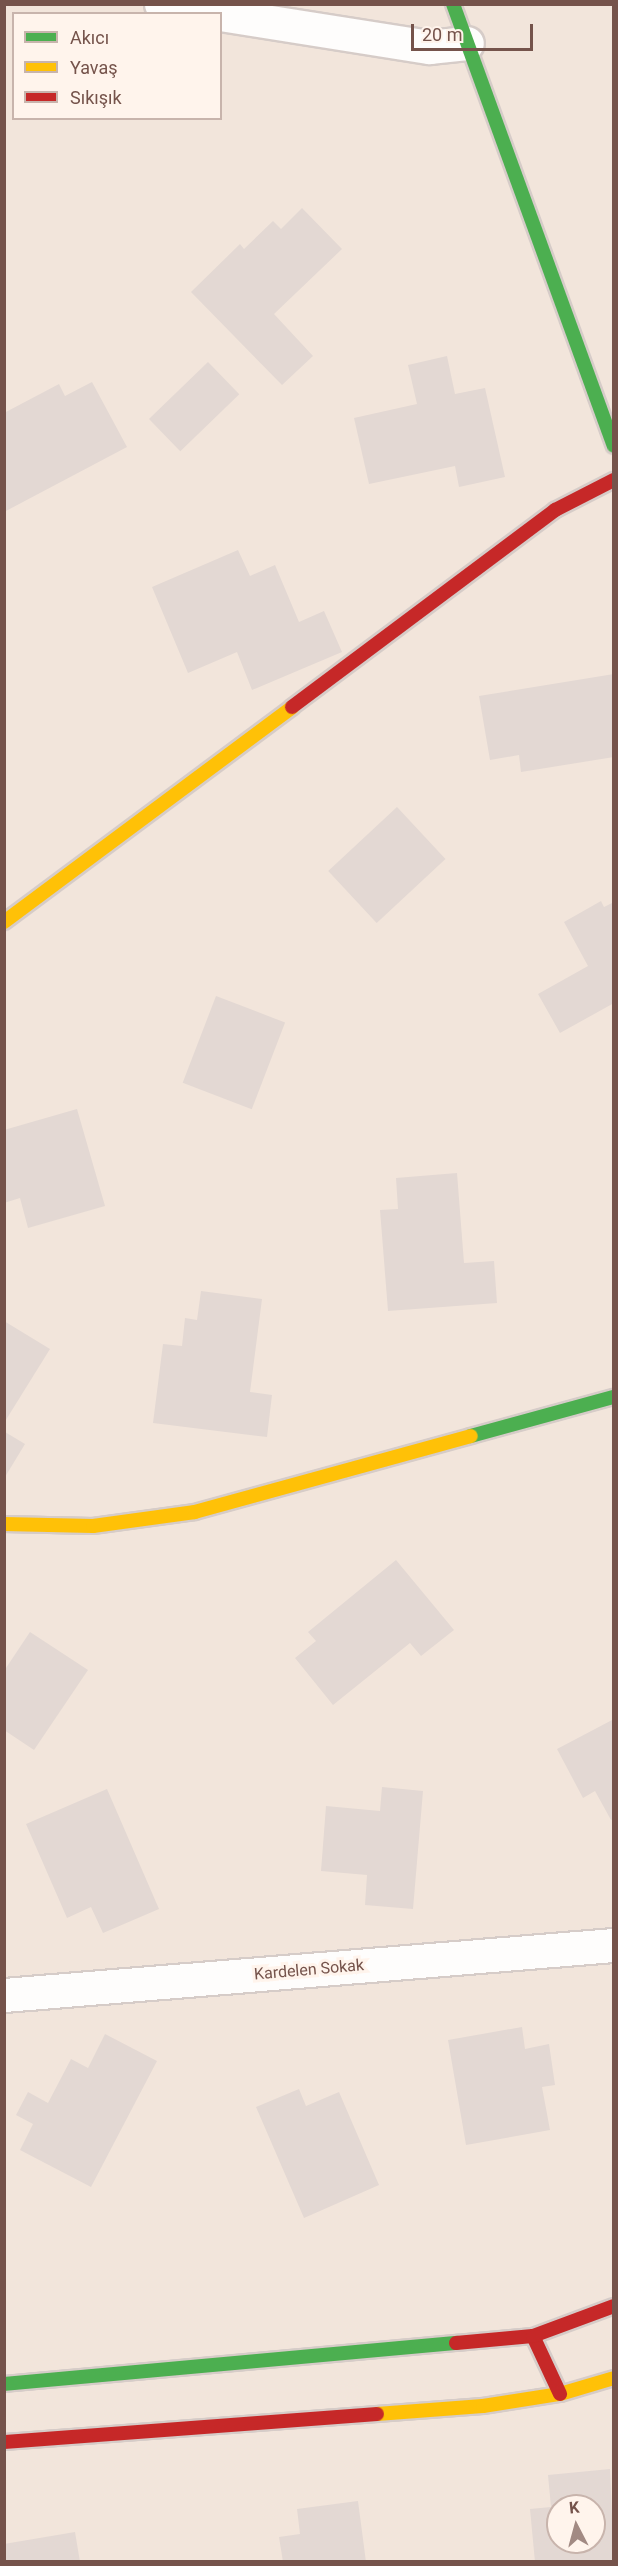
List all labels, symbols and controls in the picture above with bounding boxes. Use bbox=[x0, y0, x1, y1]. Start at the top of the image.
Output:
legend bbox=[12, 12, 222, 120]
scale bar bbox=[414, 12, 536, 50]
text: 20 m bbox=[422, 24, 462, 45]
text: Akıcı bbox=[70, 27, 109, 48]
text: Yavaş bbox=[70, 57, 118, 78]
text: Sıkışık bbox=[70, 87, 122, 108]
street label: Kardelen Sokak bbox=[253, 1956, 365, 1984]
north arrow bbox=[546, 2494, 606, 2554]
text: K bbox=[568, 2498, 580, 2518]

